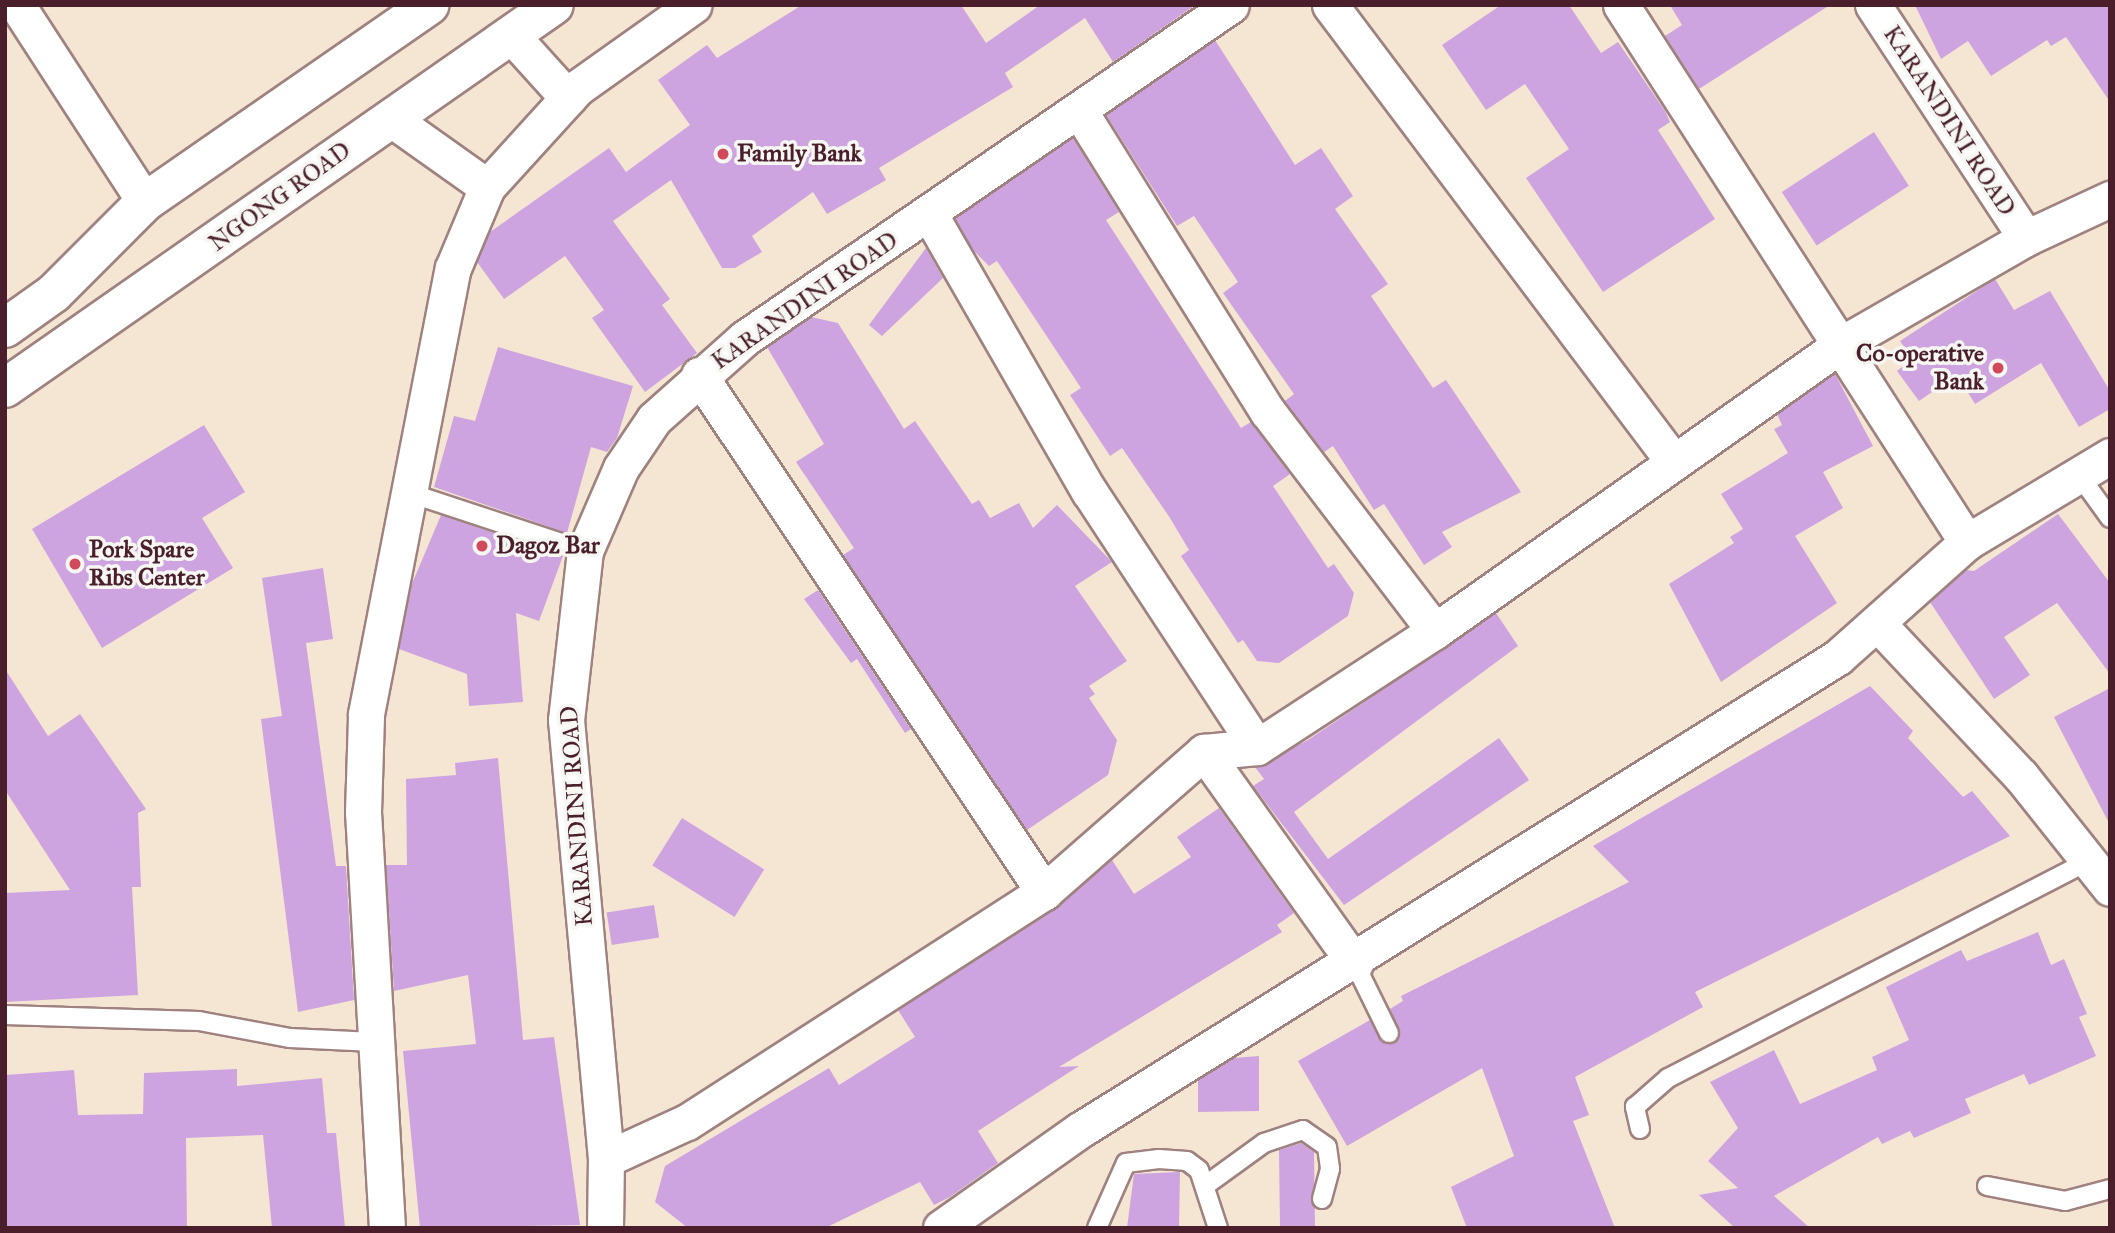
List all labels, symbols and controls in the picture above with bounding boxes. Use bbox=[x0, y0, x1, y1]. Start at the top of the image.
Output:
street label: KARANDINI ROAD bbox=[1877, 21, 2021, 221]
street label: NGONG ROAD bbox=[204, 136, 356, 258]
place label: Family Bank bbox=[737, 140, 862, 168]
marker: Family Bank bbox=[715, 146, 731, 162]
street label: KARANDINI ROAD bbox=[706, 226, 904, 376]
place label: Co-operative Bank bbox=[1856, 340, 1984, 396]
marker: Co-operative Bank bbox=[1990, 360, 2006, 376]
place label: Dagoz Bar bbox=[496, 532, 600, 560]
place label: Pork Spare Ribs Center bbox=[89, 536, 205, 592]
marker: Dagoz Bar bbox=[474, 538, 490, 554]
marker: Pork Spare Ribs Center bbox=[67, 556, 83, 572]
street label: KARANDINI ROAD bbox=[555, 705, 599, 927]

